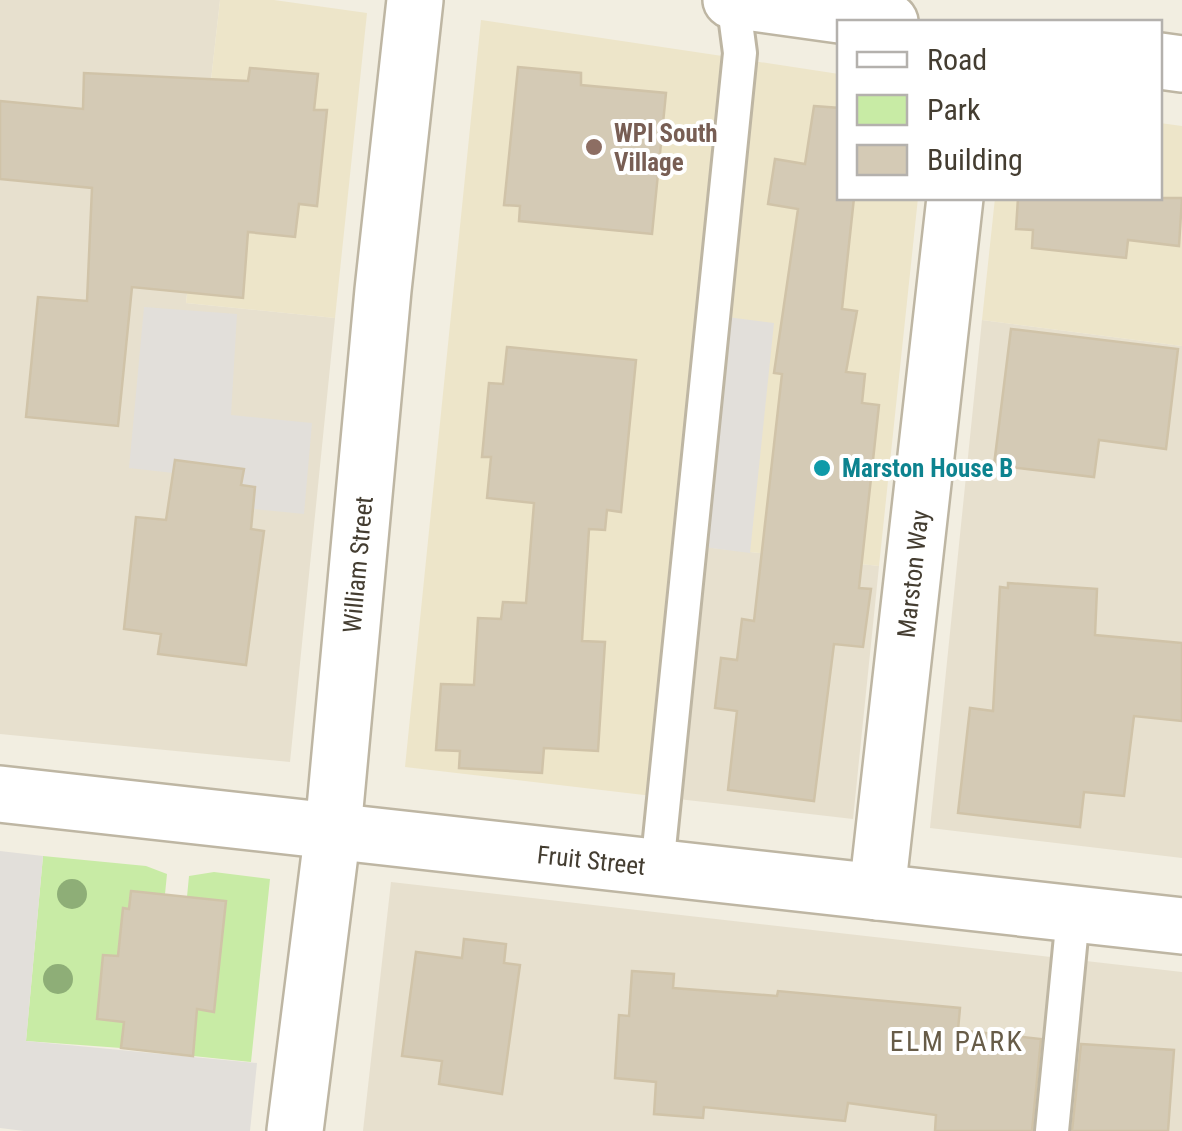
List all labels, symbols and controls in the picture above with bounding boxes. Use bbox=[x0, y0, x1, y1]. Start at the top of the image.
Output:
legend bbox=[837, 20, 1162, 200]
text: Road bbox=[927, 42, 987, 77]
text: Park bbox=[927, 92, 981, 127]
place label: WPI South Village bbox=[614, 119, 718, 177]
marker: WPI South Village bbox=[583, 136, 605, 158]
text: Building bbox=[927, 142, 1023, 177]
place label: Marston House B bbox=[842, 454, 1013, 483]
marker: Marston House B bbox=[811, 457, 833, 479]
street label: William Street bbox=[337, 495, 378, 634]
street label: Marston Way bbox=[891, 509, 934, 639]
street label: Fruit Street bbox=[536, 840, 647, 880]
district label: ELM PARK bbox=[890, 1025, 1024, 1058]

